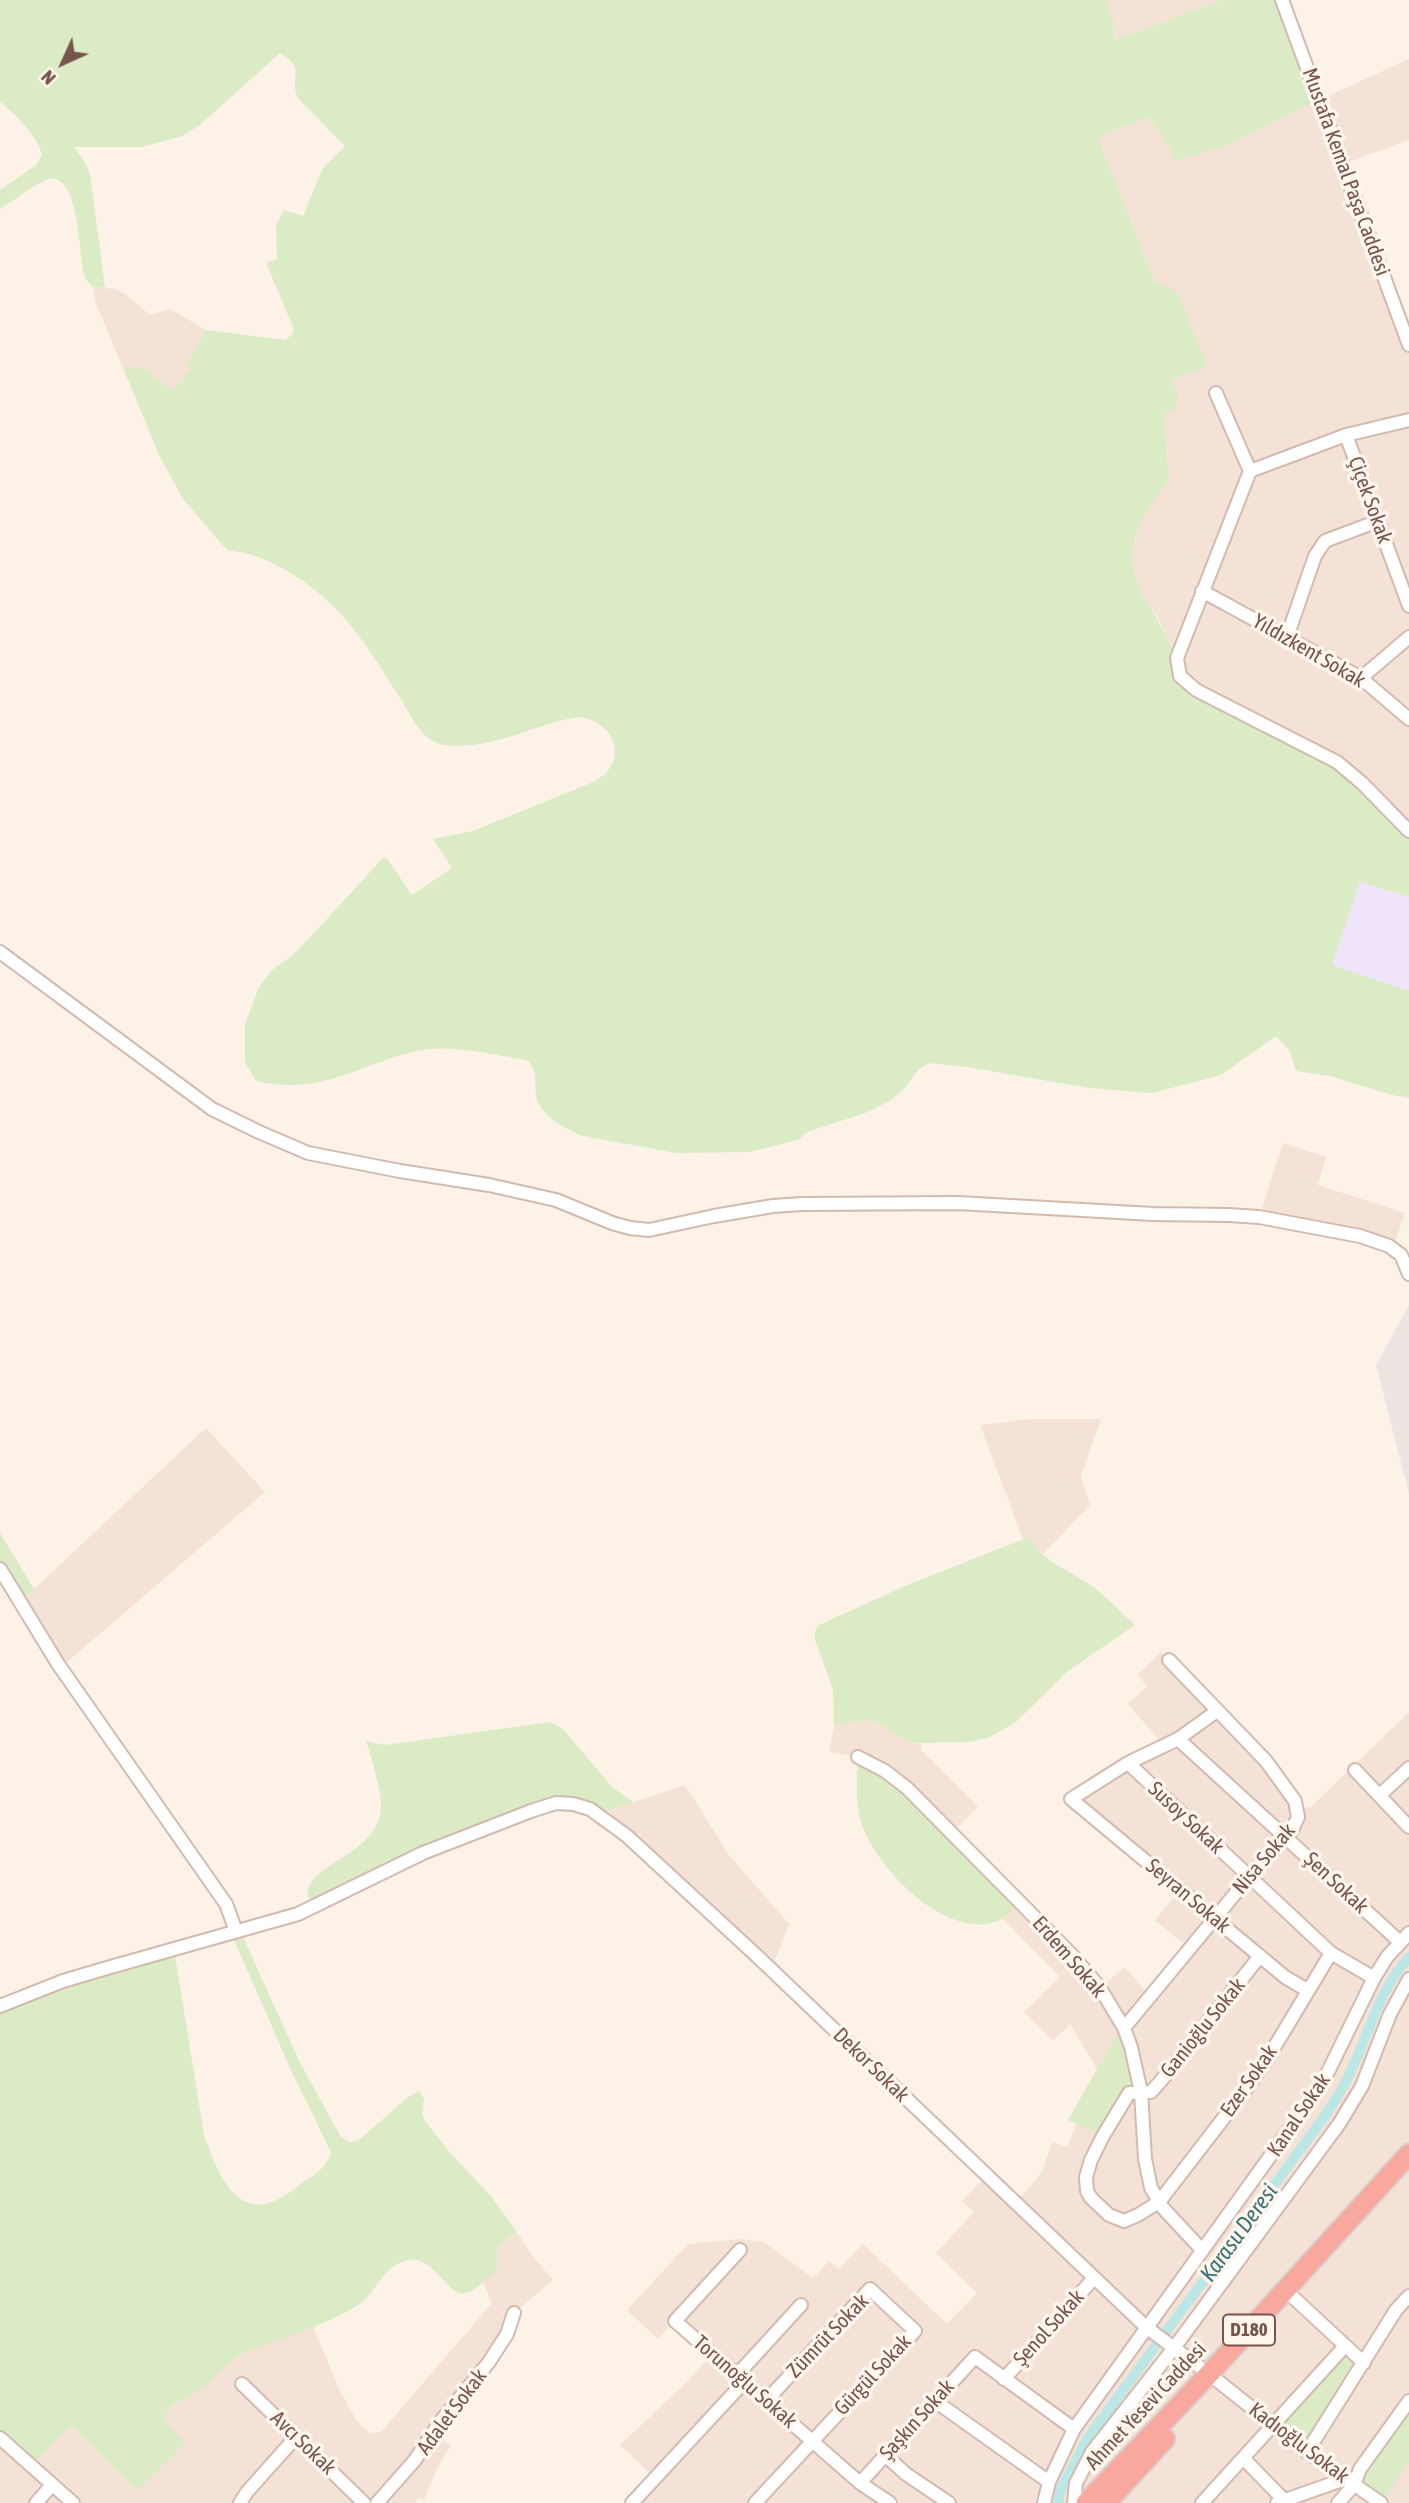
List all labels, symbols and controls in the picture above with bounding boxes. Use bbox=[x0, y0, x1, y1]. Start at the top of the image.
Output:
north arrow bbox=[28, 28, 98, 98]
street label: Mustafa Kemal Paşa Caddesi bbox=[1297, 65, 1395, 279]
text: N bbox=[36, 66, 60, 90]
street label: Çiçek Sokak bbox=[1343, 453, 1397, 547]
street label: Yıldızkent Sokak bbox=[1248, 609, 1370, 693]
street label: Susoy Sokak bbox=[1143, 1777, 1229, 1859]
street label: Nisa Sokak bbox=[1227, 1819, 1301, 1899]
street label: Şen Sokak bbox=[1299, 1847, 1373, 1919]
street label: Seyran Sokak bbox=[1141, 1853, 1235, 1939]
street label: Erdem Sokak bbox=[1027, 1911, 1111, 2003]
street label: Ganioğlu Sokak bbox=[1155, 1973, 1251, 2083]
street label: Dekor Sokak bbox=[828, 2023, 914, 2107]
street label: Ezer Sokak bbox=[1215, 2040, 1283, 2122]
street label: Kanal Sokak bbox=[1262, 2069, 1336, 2161]
water label: Karasu Deresi bbox=[1194, 2179, 1284, 2287]
street label: Şenol Sokak bbox=[1008, 2285, 1090, 2371]
street label: Zümrüt Sokak bbox=[782, 2289, 874, 2383]
road number: D180 bbox=[1223, 2314, 1275, 2346]
street label: Gürgül Sokak bbox=[829, 2329, 917, 2421]
street label: Torunoğlu Sokak bbox=[688, 2330, 802, 2434]
street label: Ahmet Yesevi Caddesi bbox=[1080, 2337, 1212, 2475]
street label: Adalet Sokak bbox=[412, 2364, 492, 2460]
street label: Şaşkın Sokak bbox=[874, 2375, 960, 2465]
street label: Kadıoğlu Sokak bbox=[1244, 2397, 1354, 2489]
street label: Avcı Sokak bbox=[265, 2406, 341, 2480]

